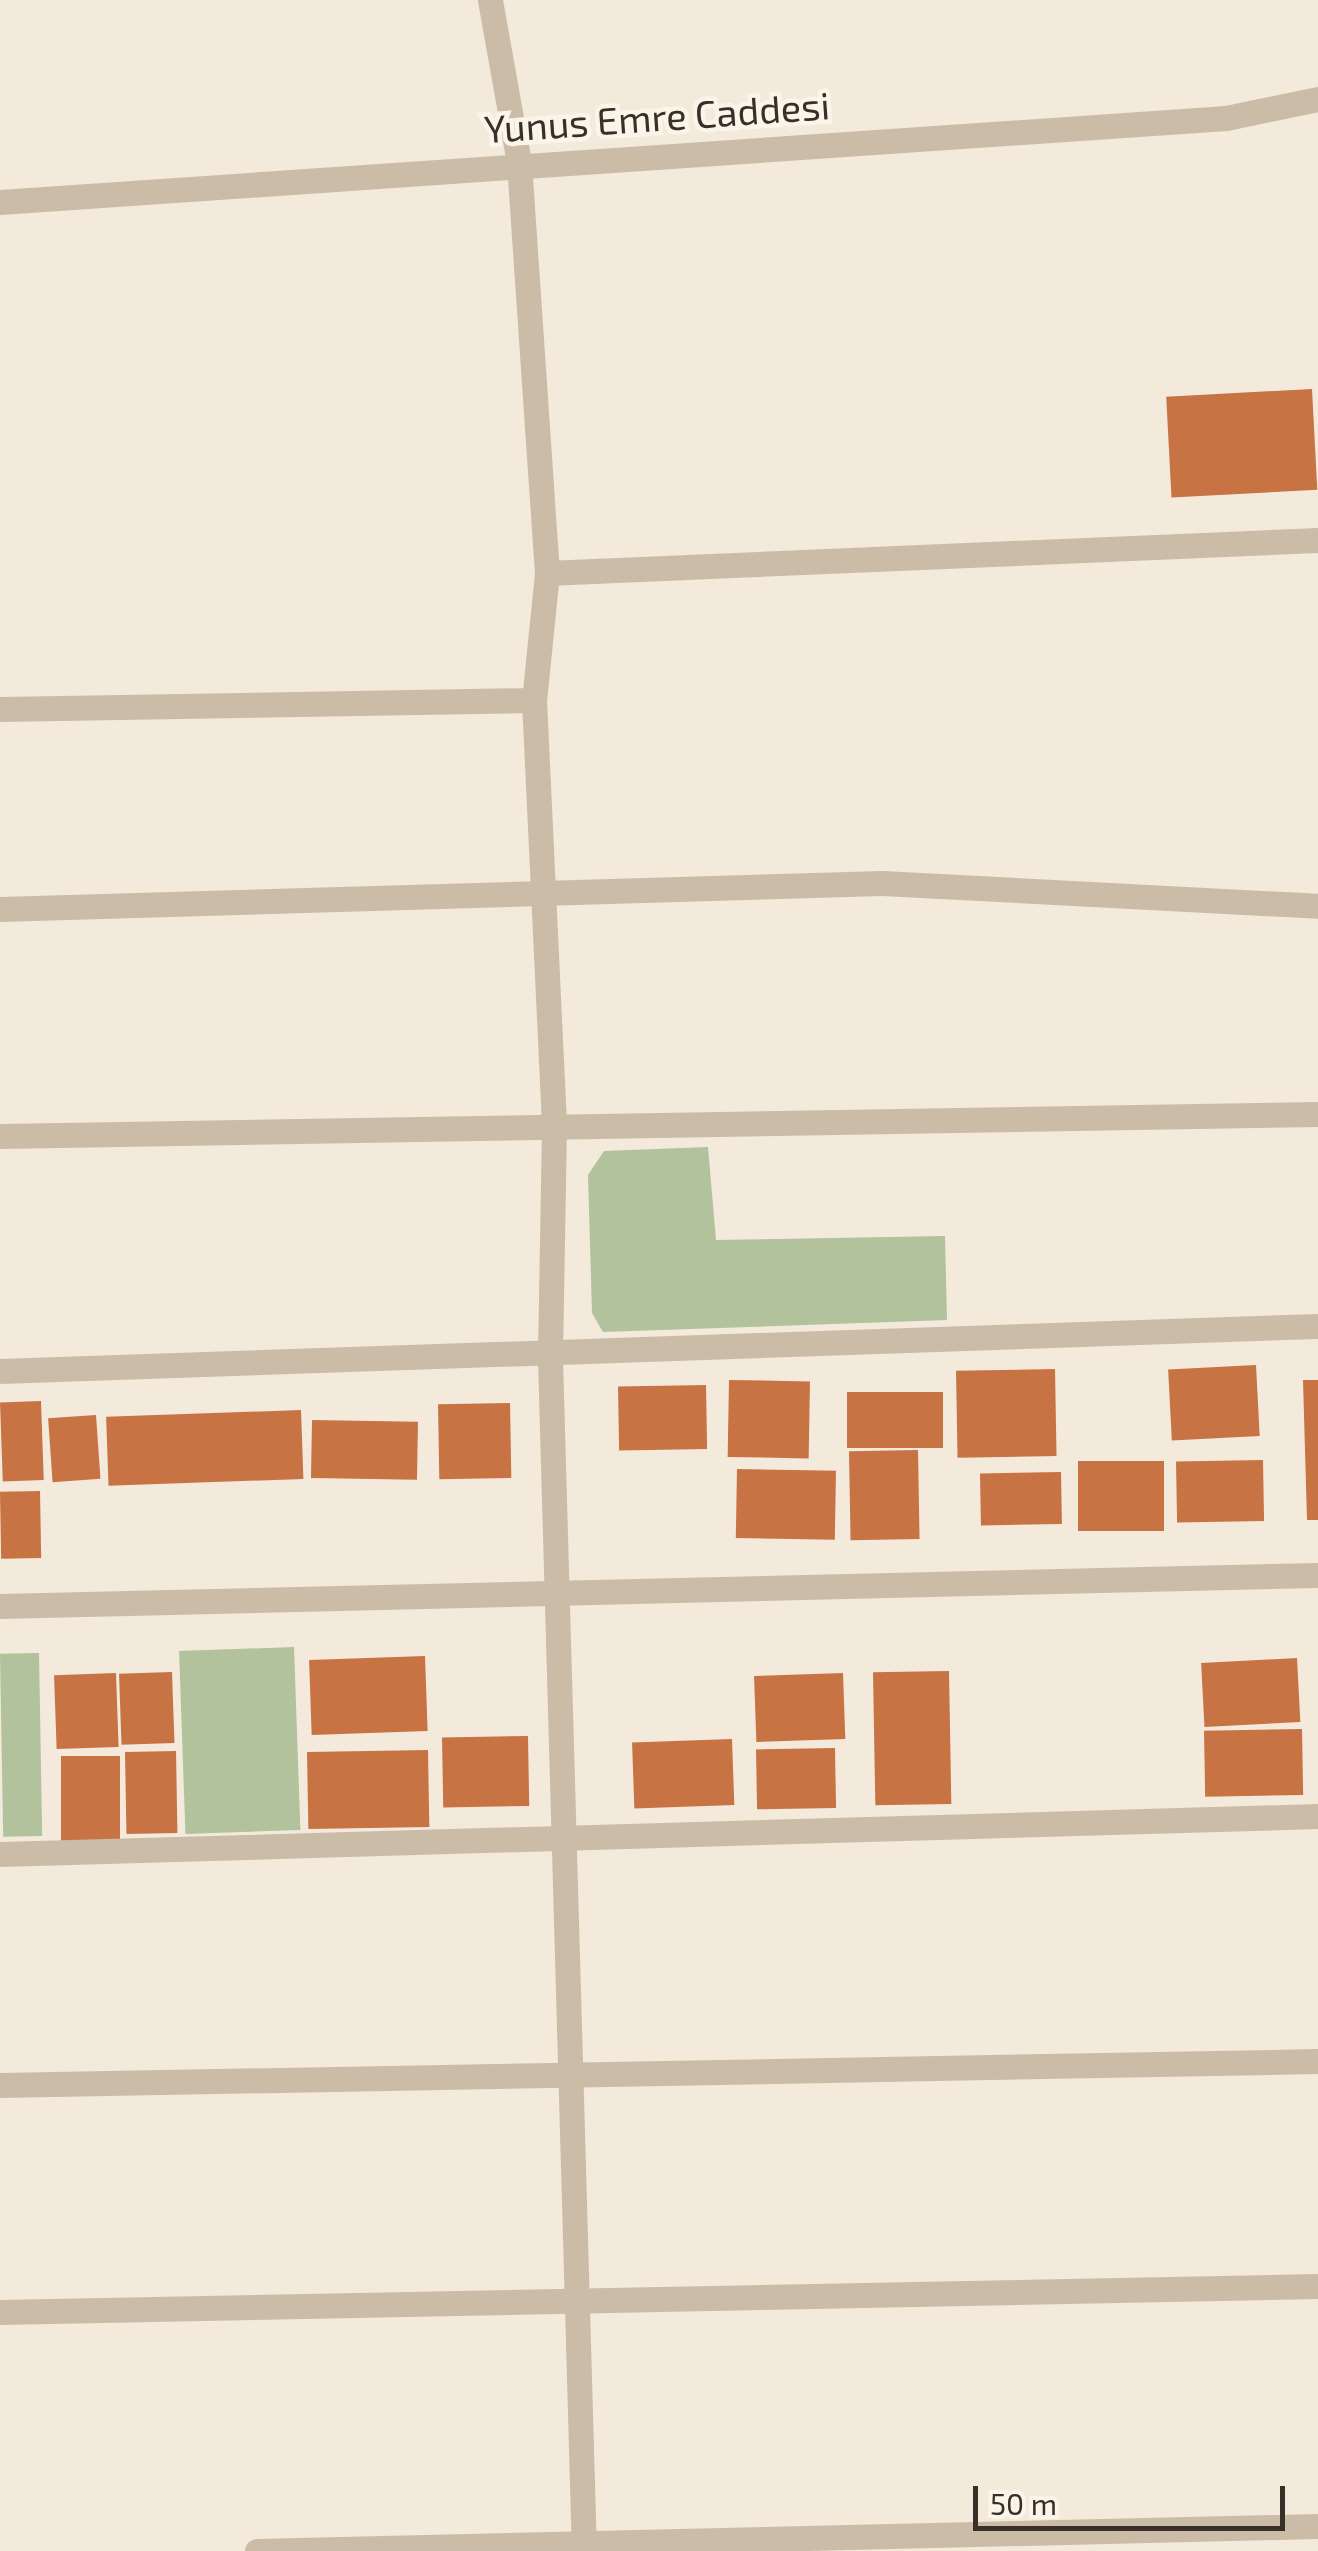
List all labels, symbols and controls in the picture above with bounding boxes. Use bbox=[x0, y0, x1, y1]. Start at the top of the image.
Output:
street label: Yunus Emre Caddesi bbox=[483, 82, 831, 152]
scale bar bbox=[978, 2466, 1290, 2528]
text: 50 m bbox=[990, 2485, 1057, 2521]

